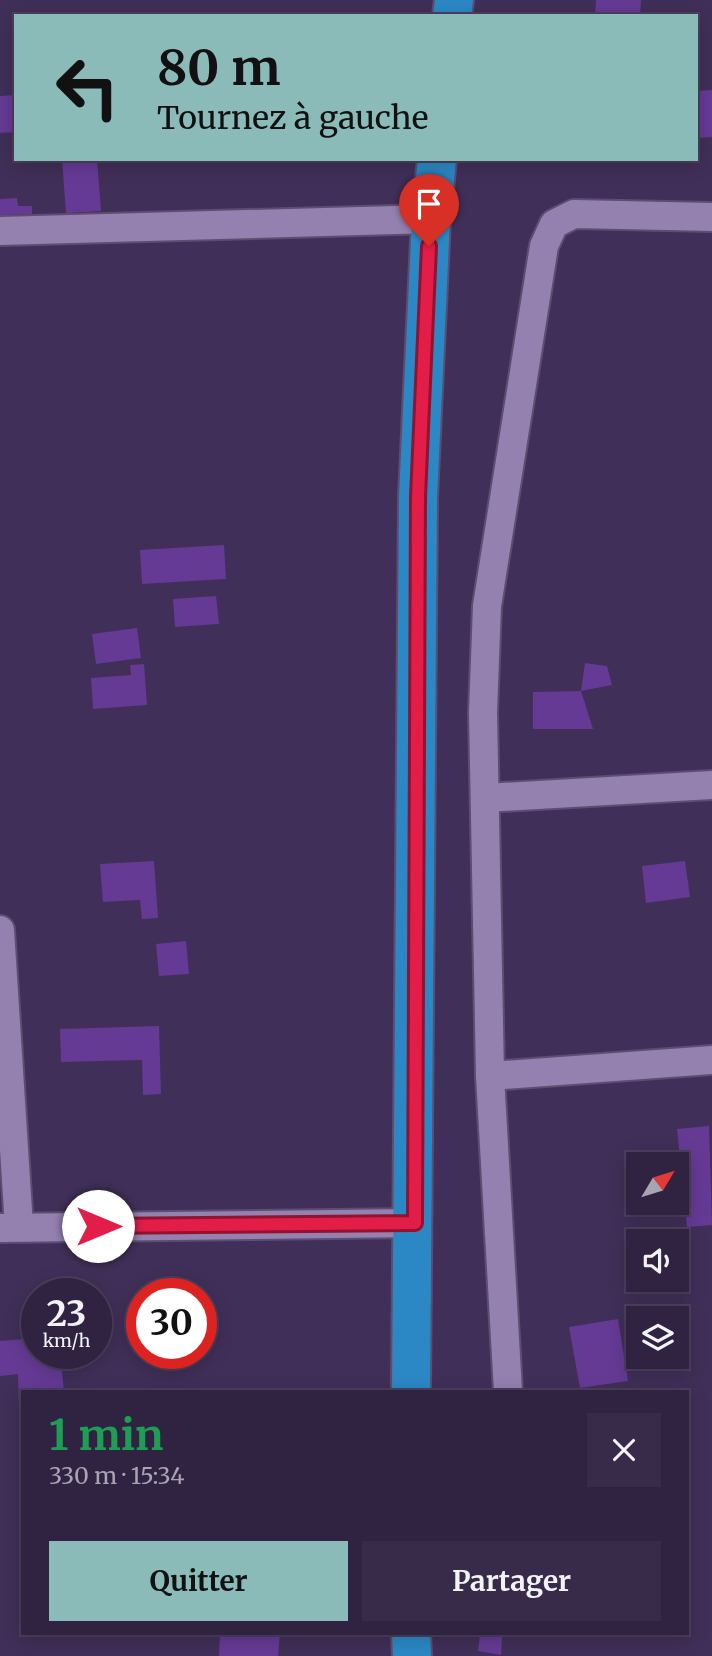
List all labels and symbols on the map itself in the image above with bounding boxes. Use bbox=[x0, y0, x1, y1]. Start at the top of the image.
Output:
pin bbox=[399, 174, 459, 246]
north arrow bbox=[626, 1152, 690, 1214]
position arrow bbox=[61, 1189, 135, 1263]
speed limit sign: 30 bbox=[126, 1278, 217, 1369]

